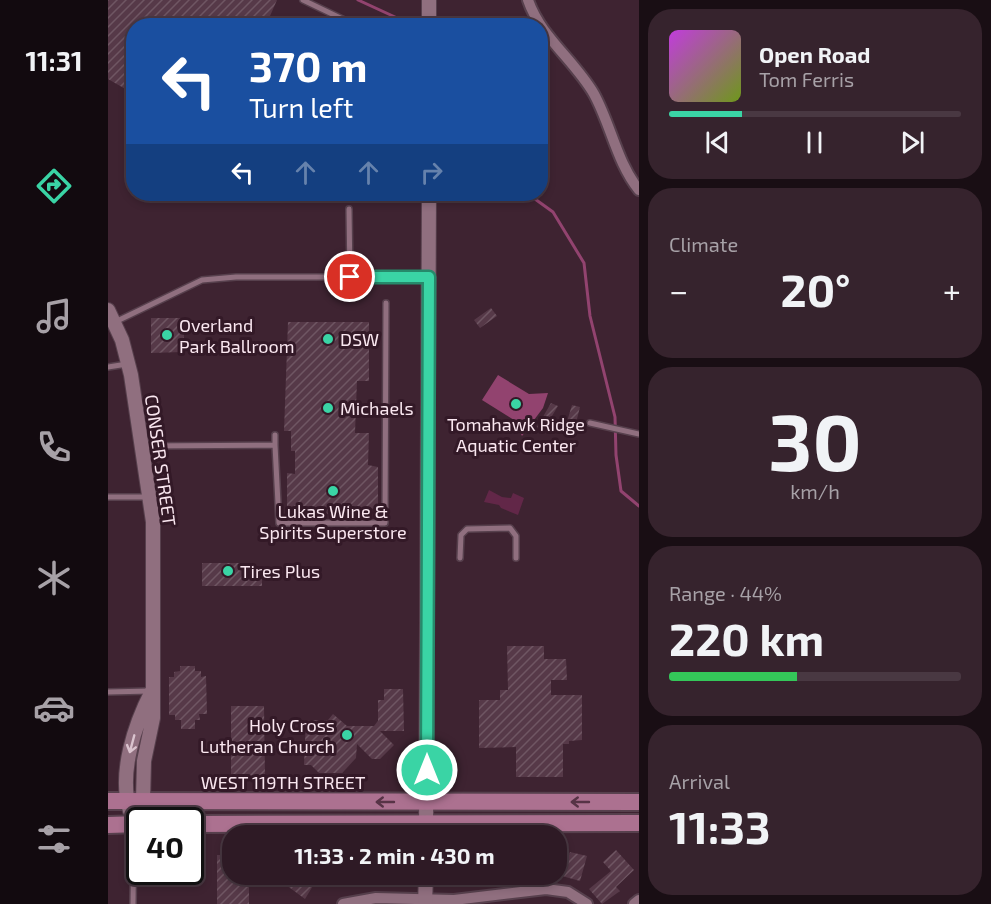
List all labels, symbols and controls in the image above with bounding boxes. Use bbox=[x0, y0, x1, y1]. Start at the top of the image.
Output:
text: 370 m bbox=[249, 40, 368, 90]
text: Open Road bbox=[759, 41, 871, 67]
icon: left bbox=[150, 42, 228, 120]
text: 11:31 bbox=[25, 44, 83, 76]
text: Tom Ferris bbox=[759, 67, 854, 91]
text: Turn left bbox=[249, 91, 353, 123]
icon: previous bbox=[701, 126, 734, 159]
icon: pause bbox=[798, 126, 831, 159]
icon: next bbox=[896, 126, 929, 159]
icon: left bbox=[226, 156, 259, 189]
icon: ahead bbox=[289, 156, 322, 189]
icon: ahead bbox=[352, 156, 385, 189]
icon: right bbox=[415, 156, 448, 189]
icon: directions bbox=[33, 165, 75, 207]
text: Climate bbox=[669, 232, 738, 256]
pin bbox=[324, 251, 375, 302]
icon: arrive bbox=[333, 260, 366, 293]
text: 20° bbox=[781, 262, 851, 316]
text: − bbox=[669, 270, 688, 310]
text: + bbox=[943, 270, 961, 310]
icon: music bbox=[33, 295, 75, 337]
place label: Overland Park Ballroom bbox=[179, 314, 295, 357]
marker: Overland Park Ballroom bbox=[160, 328, 174, 342]
place label: DSW bbox=[340, 328, 379, 350]
marker: DSW bbox=[321, 332, 335, 346]
street label: CONSER STREET bbox=[141, 393, 181, 528]
text: 30 bbox=[768, 393, 862, 487]
place label: Michaels bbox=[340, 397, 414, 419]
marker: Tomahawk Ridge Aquatic Center bbox=[509, 397, 523, 411]
marker: Michaels bbox=[321, 401, 335, 415]
place label: Tomahawk Ridge Aquatic Center bbox=[447, 413, 585, 456]
icon: phone bbox=[33, 426, 75, 468]
text: km/h bbox=[790, 479, 840, 503]
marker: Lukas Wine & Spirits Superstore bbox=[326, 484, 340, 498]
place label: Lukas Wine & Spirits Superstore bbox=[259, 500, 407, 543]
icon: climate bbox=[33, 557, 75, 599]
place label: Tires Plus bbox=[240, 560, 320, 582]
marker: Tires Plus bbox=[221, 564, 235, 578]
text: Range · 44% bbox=[669, 581, 782, 605]
text: 220 km bbox=[669, 611, 824, 665]
icon: car bbox=[33, 687, 75, 729]
place label: Holy Cross Lutheran Church bbox=[200, 714, 335, 757]
marker: Holy Cross Lutheran Church bbox=[340, 728, 354, 742]
one-way arrow bbox=[126, 734, 138, 753]
position arrow bbox=[395, 738, 459, 802]
text: Arrival bbox=[669, 769, 730, 793]
street label: WEST 119TH STREET bbox=[201, 771, 366, 793]
one-way arrow bbox=[376, 796, 396, 808]
one-way arrow bbox=[571, 796, 591, 808]
text: 11:33 bbox=[669, 799, 770, 853]
speed limit sign: 40 bbox=[126, 807, 204, 885]
icon: filters bbox=[33, 818, 75, 860]
text: 11:33 · 2 min · 430 m bbox=[294, 842, 495, 868]

